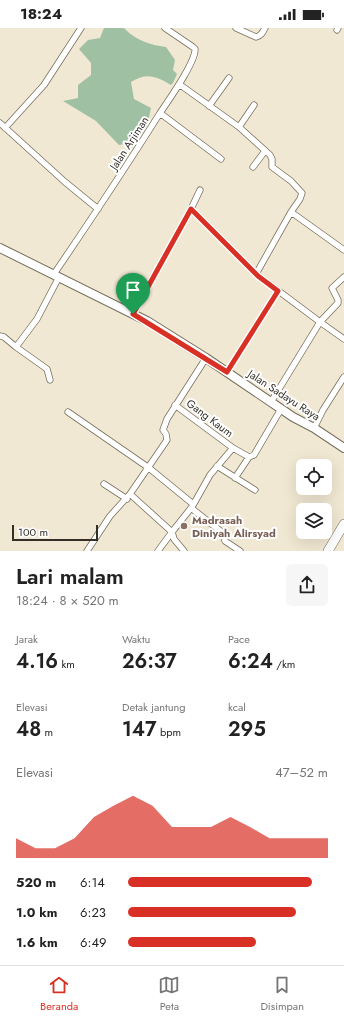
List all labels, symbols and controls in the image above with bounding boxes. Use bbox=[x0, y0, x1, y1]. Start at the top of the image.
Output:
text: 18:24 bbox=[20, 3, 62, 25]
street label: Jalan Arjiman bbox=[105, 113, 152, 175]
pin bbox=[116, 273, 150, 314]
icon: arrive bbox=[122, 279, 144, 301]
street label: Jalan Sadayu Raya bbox=[243, 365, 323, 424]
street label: Gang Kaum bbox=[183, 395, 237, 441]
map controls bbox=[296, 459, 332, 539]
button: locate bbox=[296, 459, 332, 495]
button: layers bbox=[296, 503, 332, 539]
place label: Madrasah Diniyah Alirsyad bbox=[192, 512, 276, 541]
marker: Madrasah Diniyah Alirsyad bbox=[179, 521, 189, 531]
scale bar bbox=[12, 523, 98, 542]
text: 100 m bbox=[18, 524, 48, 540]
text: Lari malam bbox=[16, 560, 124, 592]
button: share bbox=[286, 564, 328, 606]
text: 18:24 · 8 × 520 m bbox=[16, 591, 119, 610]
text: Jarak bbox=[16, 631, 38, 647]
text: Waktu bbox=[122, 631, 150, 647]
text: Pace bbox=[228, 631, 250, 647]
text: 4.16 bbox=[16, 647, 58, 676]
text: 26:37 bbox=[122, 647, 177, 676]
text: 6:24 bbox=[228, 647, 273, 676]
text: km bbox=[58, 656, 75, 672]
text: /km bbox=[273, 656, 295, 672]
text: Elevasi bbox=[16, 699, 48, 715]
text: Detak jantung bbox=[122, 699, 186, 715]
text: kcal bbox=[228, 699, 246, 715]
text: 48 bbox=[16, 715, 41, 744]
text: 147 bbox=[122, 715, 157, 744]
text: 295 bbox=[228, 715, 266, 744]
text: m bbox=[41, 724, 53, 740]
text: bpm bbox=[157, 724, 181, 740]
text: Elevasi bbox=[16, 763, 53, 782]
text: 47–52 m bbox=[275, 763, 328, 782]
text: 520 m bbox=[16, 873, 56, 892]
text: 6:14 bbox=[80, 873, 105, 892]
text: 1.0 km bbox=[16, 903, 57, 922]
text: 6:23 bbox=[80, 903, 106, 922]
text: 1.6 km bbox=[16, 933, 58, 952]
text: 6:49 bbox=[80, 933, 106, 952]
tab: Beranda bbox=[40, 974, 78, 1014]
tab: Peta bbox=[158, 974, 180, 1014]
tab: Disimpan bbox=[260, 974, 304, 1014]

